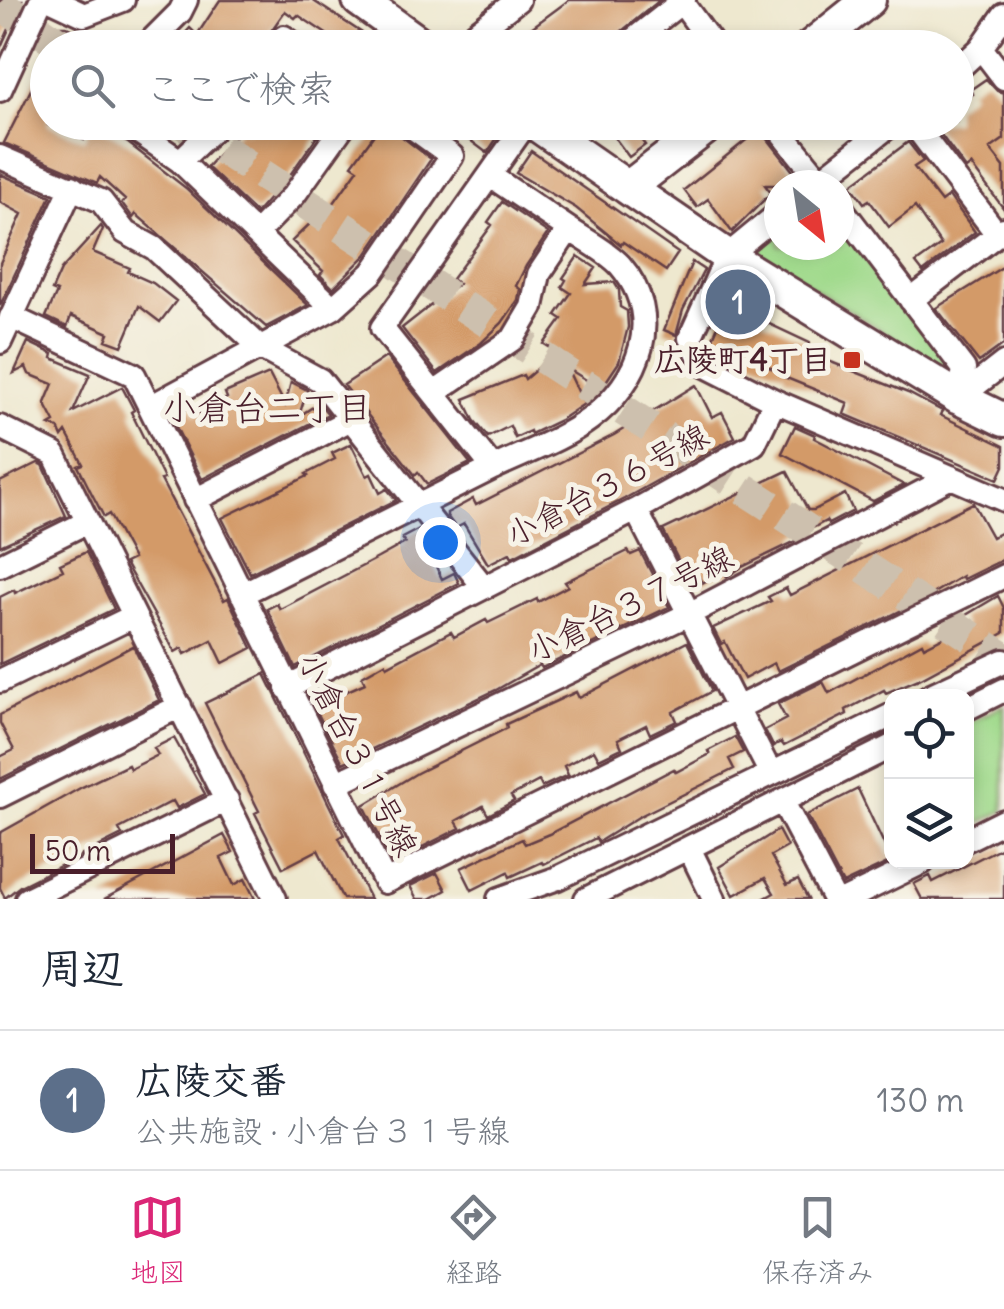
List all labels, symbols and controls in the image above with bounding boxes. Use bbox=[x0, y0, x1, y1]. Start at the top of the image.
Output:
search box bbox=[30, 30, 974, 140]
icon: search bbox=[65, 58, 120, 113]
text: ここで検索 bbox=[145, 65, 335, 112]
north arrow bbox=[764, 170, 854, 260]
pin: 1 bbox=[706, 264, 770, 340]
place label: 広陵町4丁目 bbox=[654, 339, 832, 380]
marker: 広陵町4丁目 bbox=[841, 349, 863, 371]
district label: 小倉台二丁目 bbox=[162, 385, 372, 429]
street label: 小倉台３６号線 bbox=[498, 414, 715, 555]
your location bbox=[415, 517, 466, 568]
street label: 小倉台３７号線 bbox=[520, 536, 739, 671]
street label: 小倉台３１号線 bbox=[289, 645, 428, 863]
map controls bbox=[884, 689, 974, 869]
button: locate bbox=[884, 689, 974, 779]
button: layers bbox=[884, 779, 974, 869]
scale bar bbox=[30, 829, 175, 874]
text: 50 m bbox=[45, 833, 111, 869]
text: 周辺 bbox=[40, 942, 124, 994]
text: 広陵交番 bbox=[135, 1057, 287, 1104]
text: 1 bbox=[66, 1080, 79, 1121]
text: 130 m bbox=[876, 1080, 964, 1121]
text: 公共施設 · 小倉台３１号線 bbox=[135, 1110, 509, 1151]
tab: 地図 bbox=[130, 1190, 186, 1290]
tab: 経路 bbox=[446, 1190, 502, 1290]
tab: 保存済み bbox=[762, 1190, 874, 1290]

